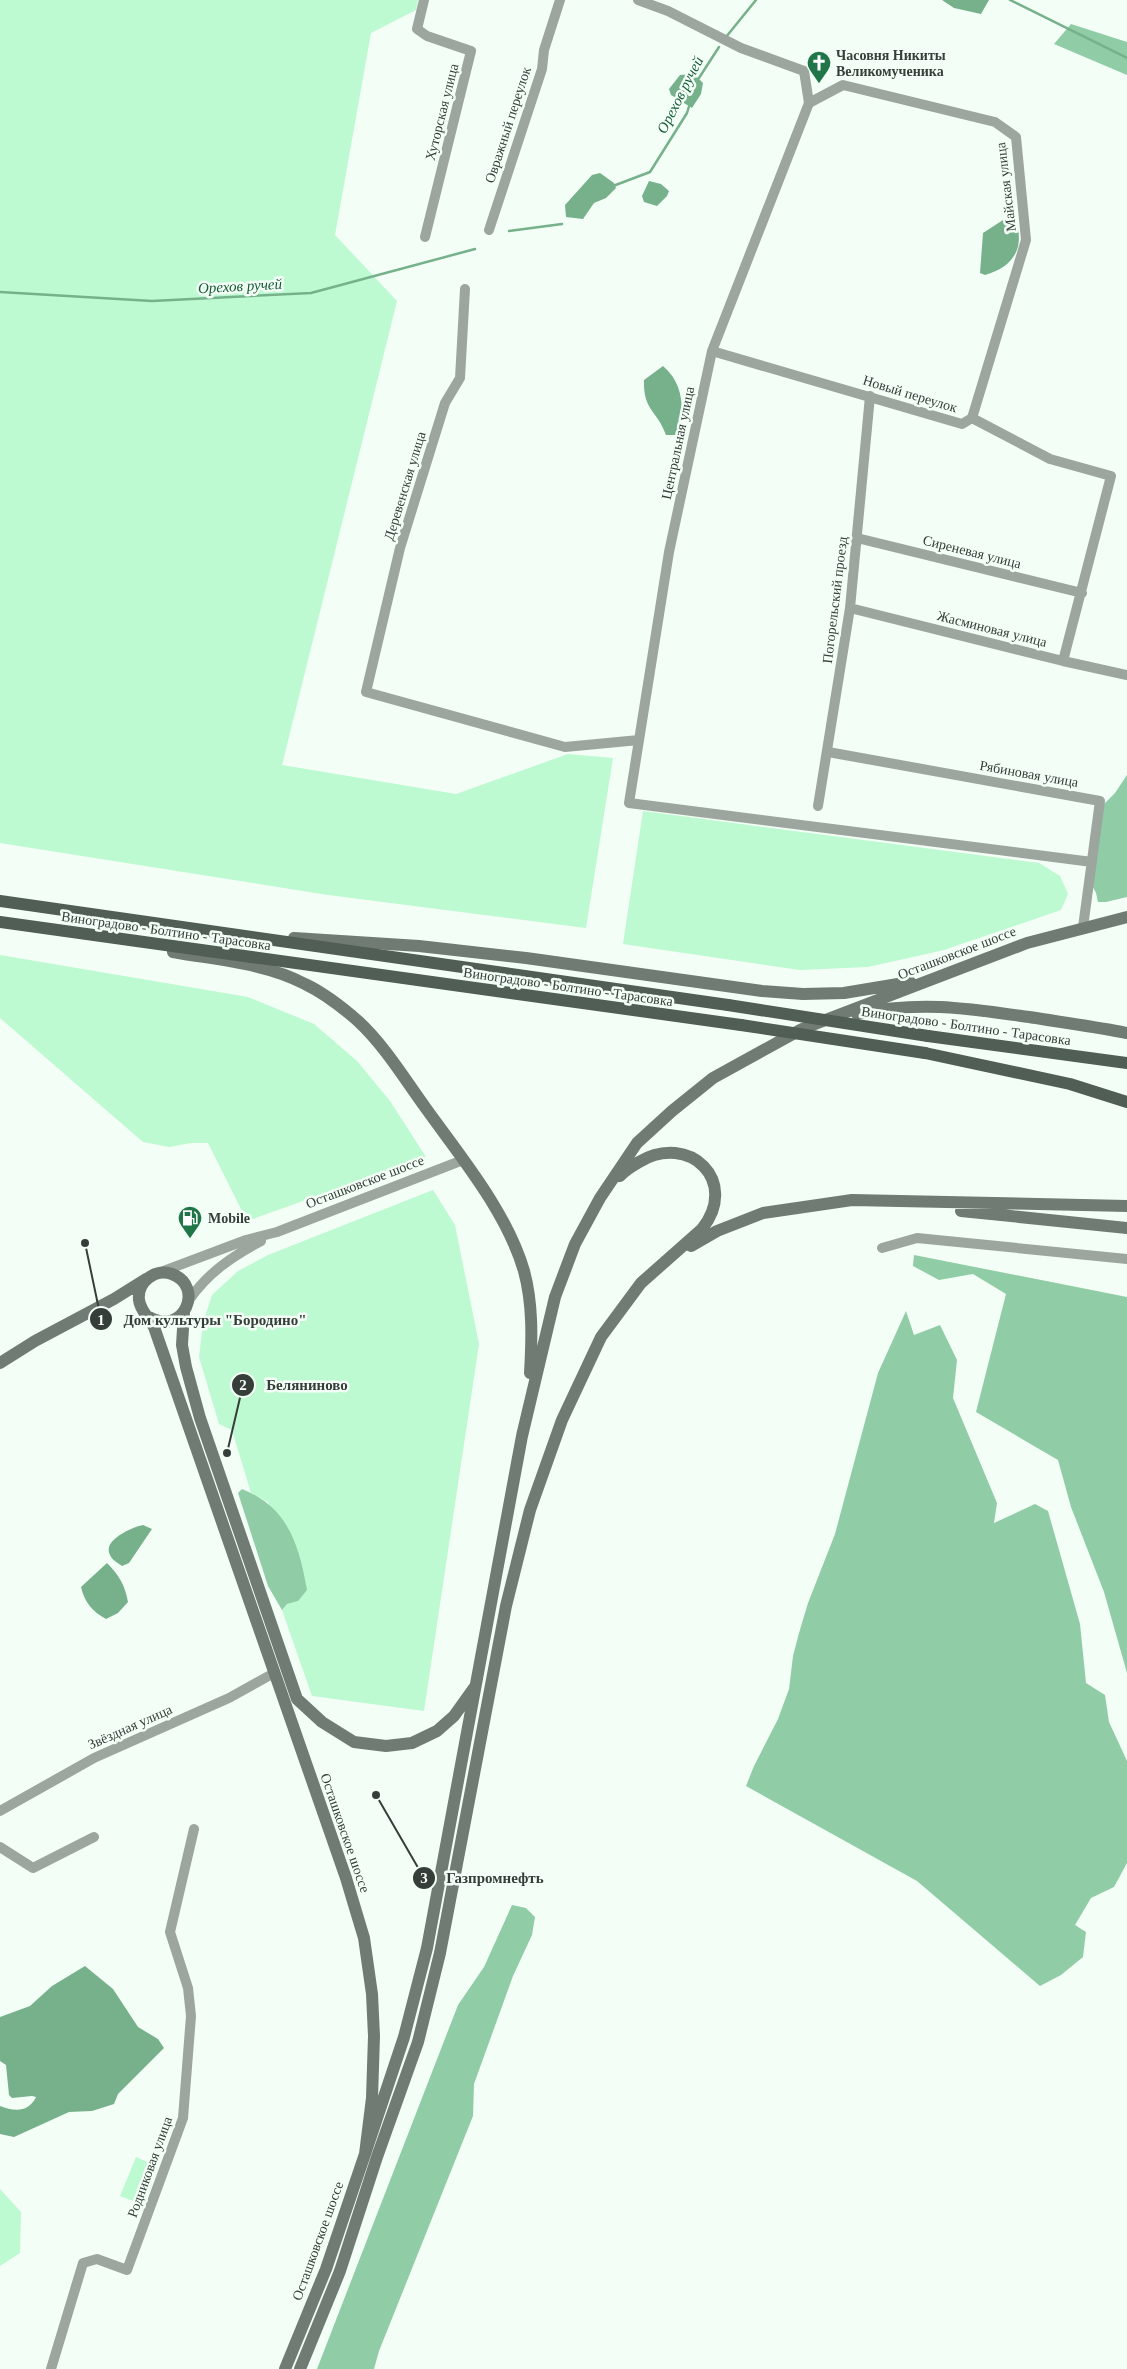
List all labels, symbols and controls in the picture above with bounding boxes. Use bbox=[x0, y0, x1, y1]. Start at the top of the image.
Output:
place label: Часовня Никиты Великомученика bbox=[836, 48, 946, 79]
church icon: Часовня Никиты Великомученика bbox=[806, 50, 832, 84]
water label: Орехов ручей bbox=[654, 53, 706, 136]
street label: Хуторская улица bbox=[423, 61, 461, 162]
street label: Овражный переулок bbox=[482, 65, 534, 185]
street label: Майская улица bbox=[993, 141, 1019, 232]
water label: Орехов ручей bbox=[198, 276, 283, 296]
street label: Новый переулок bbox=[861, 373, 959, 416]
street label: Центральная улица bbox=[659, 384, 697, 501]
street label: Деревенская улица bbox=[381, 429, 429, 542]
street label: Сиреневая улица bbox=[921, 533, 1024, 572]
street label: Погорельский проезд bbox=[820, 536, 850, 664]
street label: Жасминовая улица bbox=[936, 608, 1049, 650]
street label: Рябиновая улица bbox=[978, 758, 1080, 790]
street label: Виноградово - Болтино - Тарасовка bbox=[60, 909, 273, 953]
street label: Осташковское шоссе bbox=[896, 924, 1018, 982]
street label: Виноградово - Болтино - Тарасовка bbox=[462, 965, 675, 1009]
street label: Виноградово - Болтино - Тарасовка bbox=[860, 1004, 1073, 1048]
street label: Осташковское шоссе bbox=[304, 1153, 426, 1211]
fuel station icon: Mobile bbox=[177, 1205, 203, 1239]
place label: Mobile bbox=[208, 1211, 250, 1226]
callout: Дом культуры "Бородино" bbox=[89, 1304, 317, 1334]
text: 1 bbox=[97, 1312, 105, 1328]
text: Дом культуры "Бородино" bbox=[123, 1312, 307, 1328]
callout: Беляниново bbox=[231, 1370, 357, 1400]
text: 2 bbox=[239, 1377, 247, 1393]
text: Беляниново bbox=[266, 1377, 348, 1393]
street label: Звёздная улица bbox=[86, 1701, 175, 1752]
street label: Осташковское шоссе bbox=[318, 1771, 372, 1895]
callout: Газпромнефть bbox=[411, 1863, 553, 1893]
text: 3 bbox=[420, 1870, 428, 1886]
text: Газпромнефть bbox=[446, 1870, 544, 1886]
street label: Родниковая улица bbox=[125, 2114, 176, 2220]
street label: Осташковское шоссе bbox=[290, 2180, 346, 2302]

